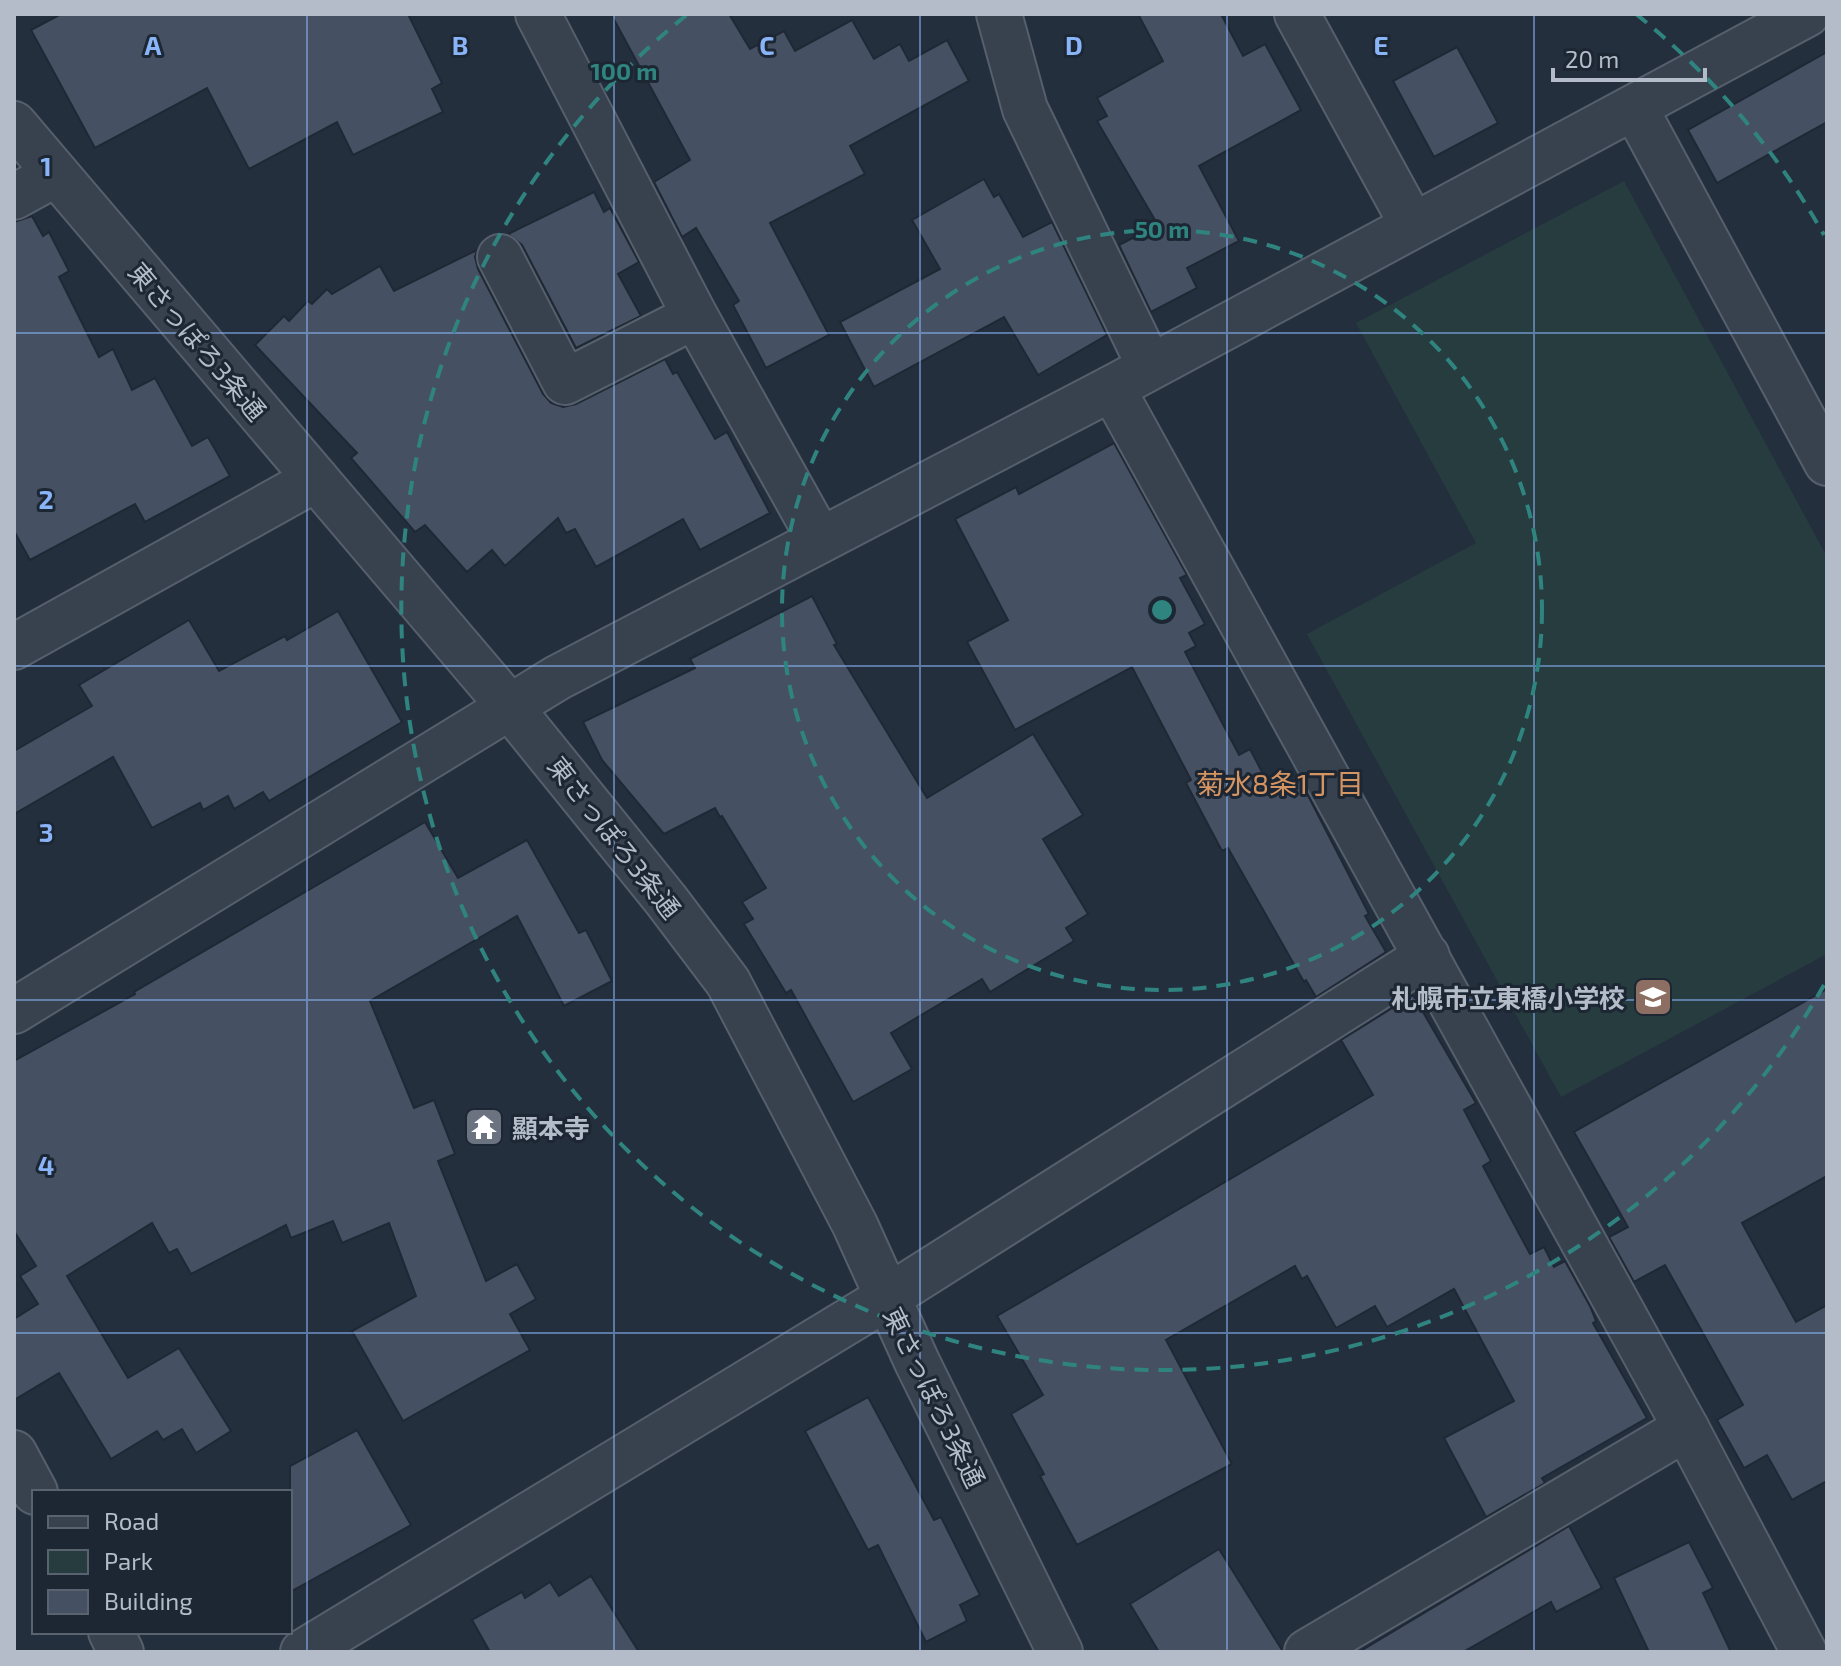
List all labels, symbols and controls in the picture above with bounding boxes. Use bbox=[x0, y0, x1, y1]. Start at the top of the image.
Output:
text: A bbox=[145, 29, 162, 60]
text: B bbox=[452, 29, 468, 60]
text: C bbox=[759, 29, 775, 60]
text: D bbox=[1065, 29, 1083, 60]
text: E bbox=[1373, 29, 1389, 60]
scale bar bbox=[1553, 32, 1705, 82]
text: 20 m bbox=[1565, 44, 1619, 73]
text: 100 m bbox=[591, 56, 657, 85]
text: 1 bbox=[40, 150, 52, 181]
text: 50 m bbox=[1135, 214, 1189, 243]
street label: 東さっぽろ3条通 bbox=[123, 256, 273, 426]
text: 2 bbox=[38, 483, 54, 514]
centre of rings bbox=[1148, 596, 1176, 624]
street label: 東さっぽろ3条通 bbox=[542, 750, 688, 924]
district label: 菊水8条1丁目 bbox=[1196, 766, 1364, 800]
text: 3 bbox=[39, 816, 53, 847]
school or university icon: 札幌市立東橋小学校 bbox=[1632, 976, 1674, 1018]
place label: 札幌市立東橋小学校 bbox=[1391, 982, 1625, 1013]
temple icon: 顯本寺 bbox=[463, 1106, 505, 1148]
place label: 顯本寺 bbox=[512, 1112, 590, 1143]
text: 4 bbox=[38, 1149, 54, 1180]
street label: 東さっぽろ3条通 bbox=[878, 1302, 992, 1492]
legend bbox=[32, 1490, 292, 1634]
text: Road bbox=[104, 1506, 159, 1535]
text: Park bbox=[104, 1546, 153, 1575]
text: Building bbox=[104, 1586, 193, 1615]

